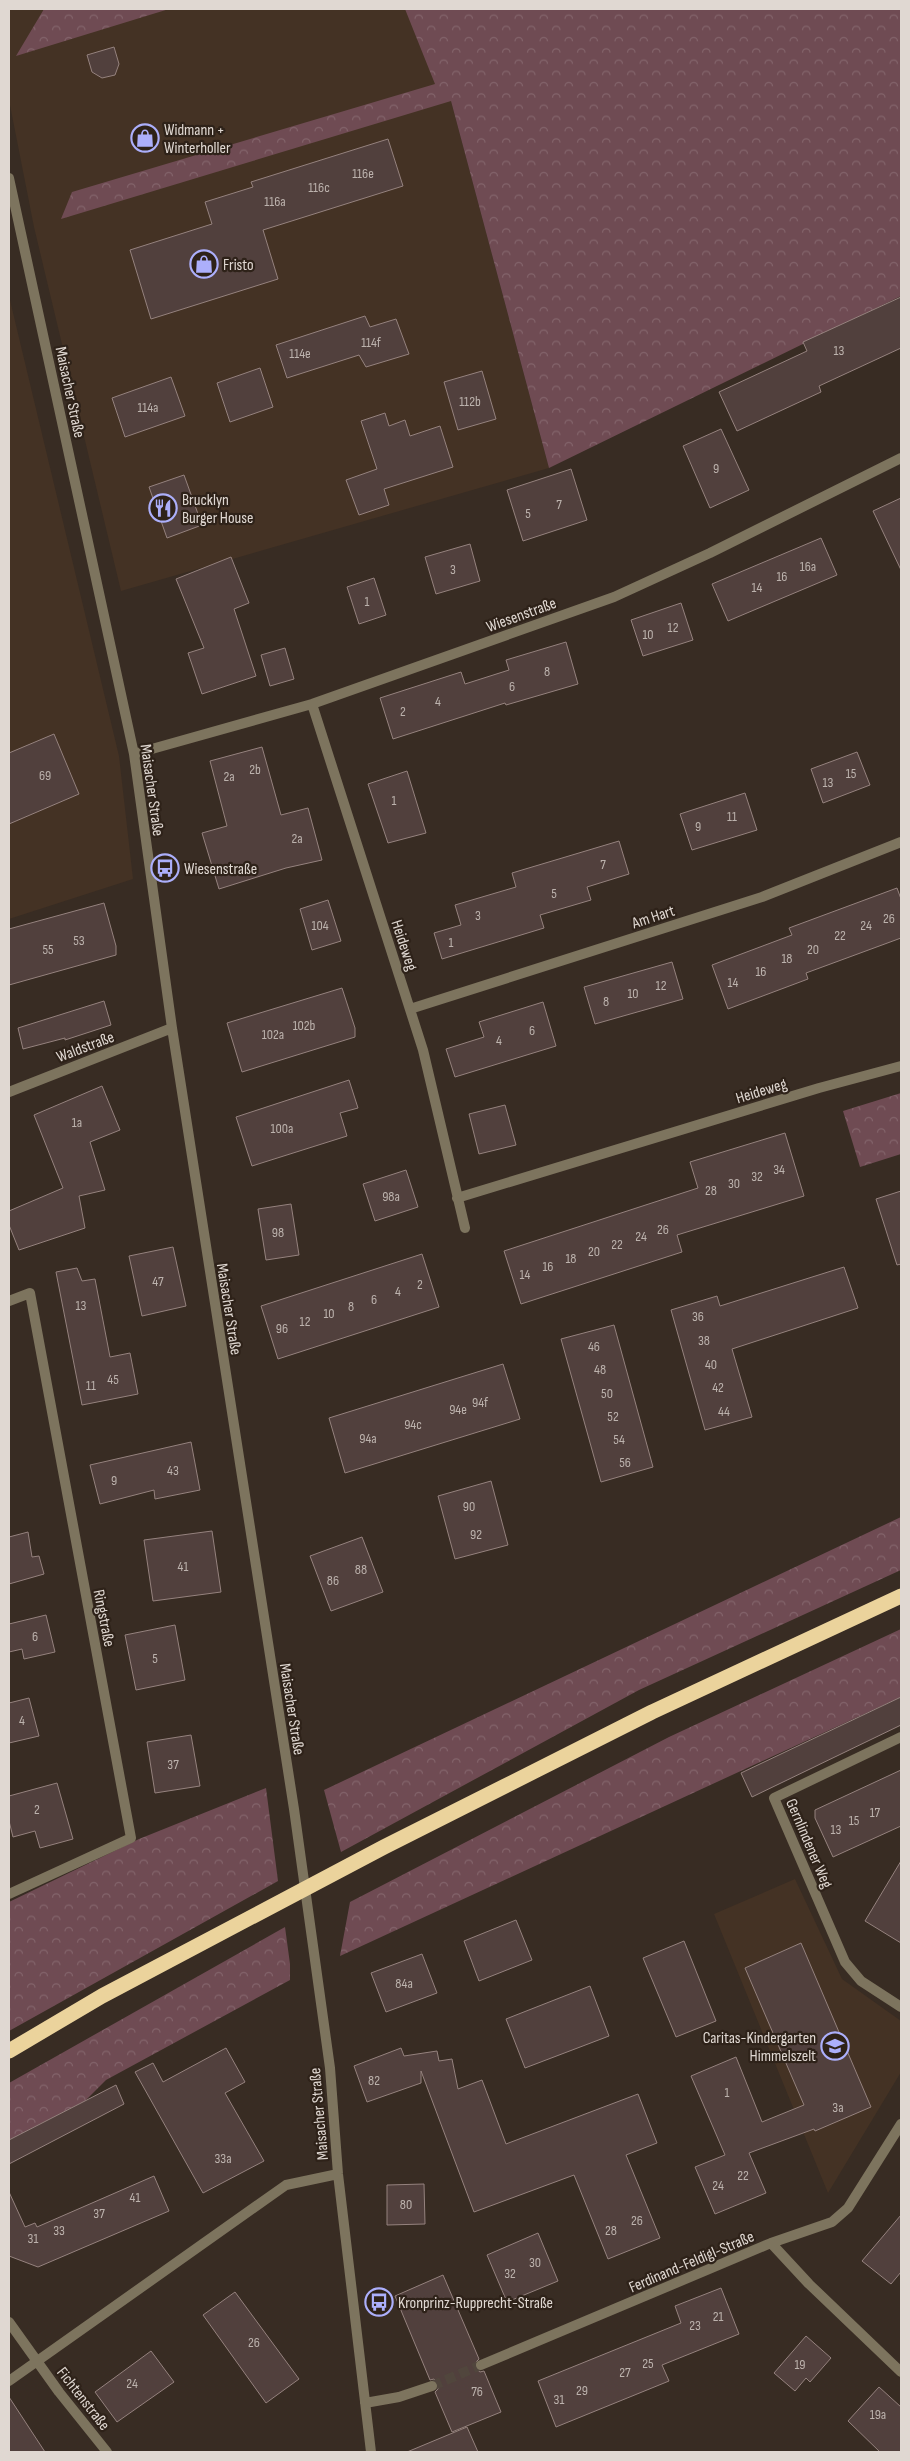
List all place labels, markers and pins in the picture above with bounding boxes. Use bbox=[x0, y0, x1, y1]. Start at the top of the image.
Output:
place label: Widmann + Winterholler bbox=[164, 121, 231, 158]
shop icon: Widmann + Winterholler bbox=[130, 123, 160, 153]
shop icon: Fristo bbox=[189, 249, 219, 279]
place label: Fristo bbox=[223, 256, 254, 275]
place label: Brucklyn Burger House bbox=[182, 491, 254, 528]
restaurant icon: Brucklyn Burger House bbox=[148, 493, 178, 523]
bus stop icon: Wiesenstraße bbox=[150, 853, 180, 883]
place label: Wiesenstraße bbox=[184, 860, 257, 879]
place label: Caritas-Kindergarten Himmelszelt bbox=[703, 2029, 816, 2066]
school or university icon: Caritas-Kindergarten Himmelszelt bbox=[820, 2031, 850, 2061]
bus stop icon: Kronprinz-Rupprecht-Straße bbox=[364, 2287, 394, 2317]
place label: Kronprinz-Rupprecht-Straße bbox=[398, 2294, 553, 2313]

